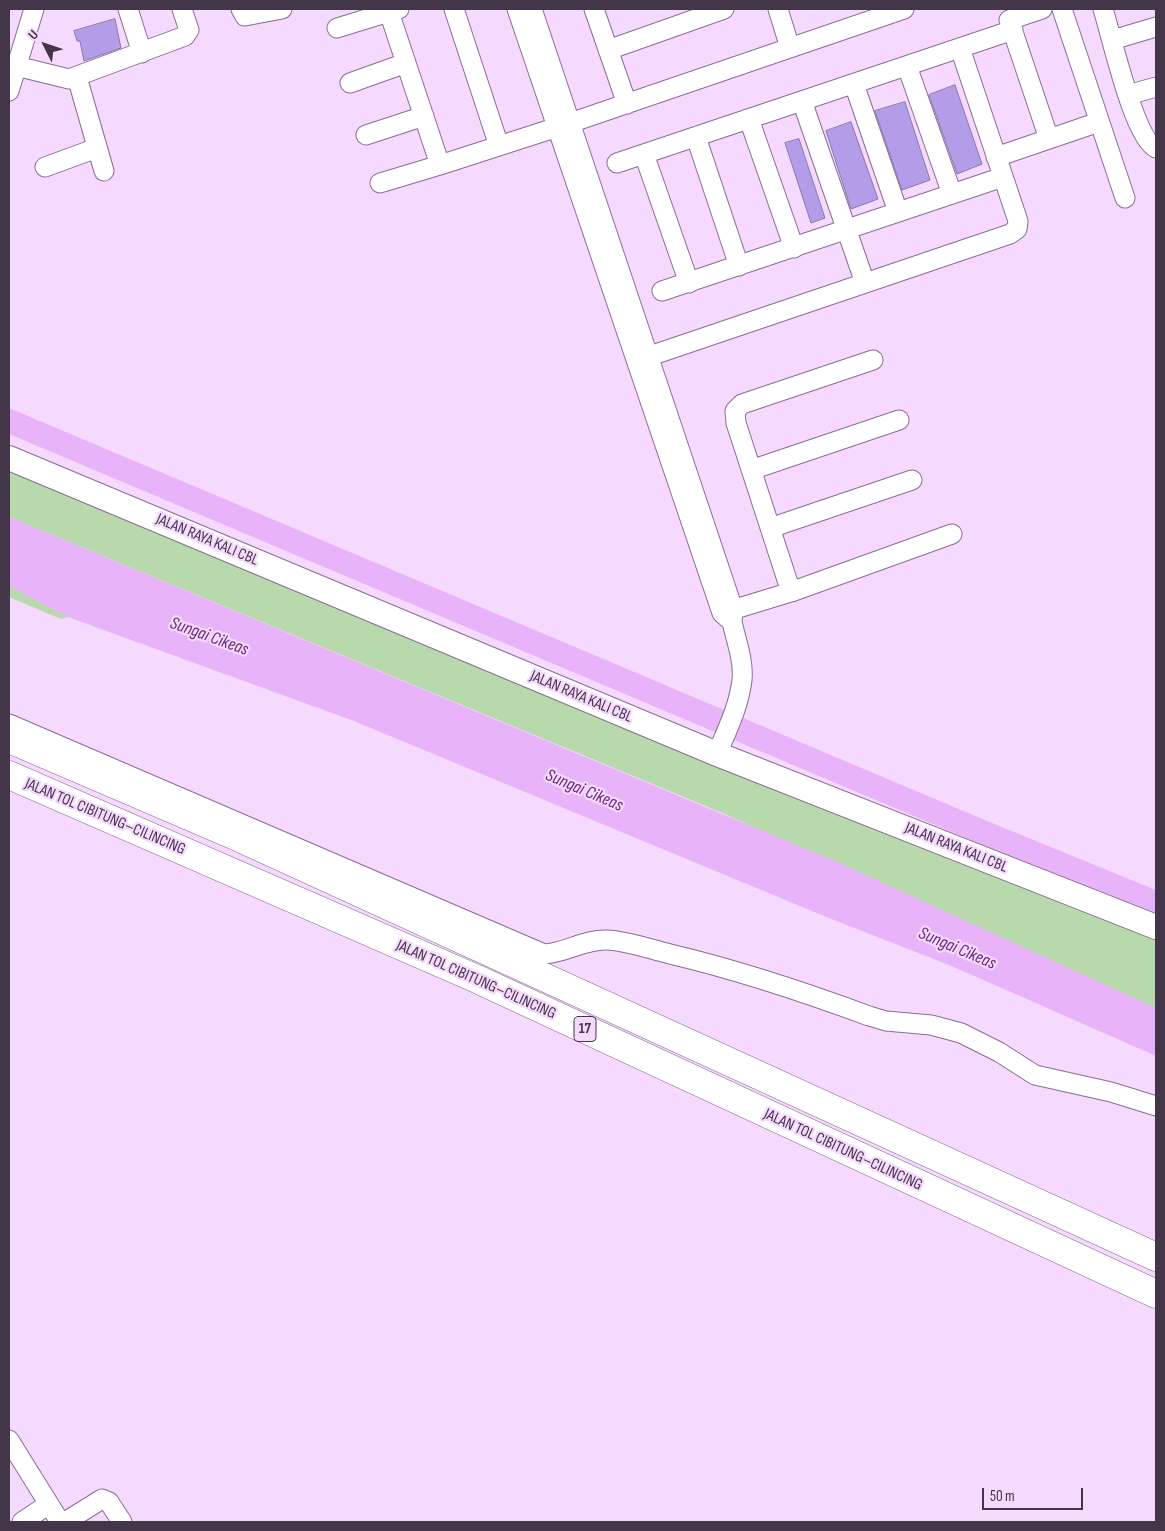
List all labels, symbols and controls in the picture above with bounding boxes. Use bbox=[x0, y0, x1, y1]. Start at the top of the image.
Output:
north arrow bbox=[20, 20, 70, 70]
text: U bbox=[24, 27, 42, 43]
street label: JALAN RAYA KALI CBL bbox=[153, 510, 261, 570]
water label: Sungai Cikeas bbox=[167, 613, 251, 661]
street label: JALAN RAYA KALI CBL bbox=[527, 667, 635, 727]
water label: Sungai Cikeas bbox=[542, 765, 626, 817]
street label: JALAN TOL CIBITUNG–CILINCING bbox=[22, 774, 188, 860]
street label: JALAN RAYA KALI CBL bbox=[902, 819, 1010, 877]
water label: Sungai Cikeas bbox=[915, 923, 999, 975]
street label: JALAN TOL CIBITUNG–CILINCING bbox=[393, 936, 559, 1024]
road number: 17 bbox=[574, 1016, 596, 1042]
street label: JALAN TOL CIBITUNG–CILINCING bbox=[761, 1105, 925, 1195]
scale bar bbox=[985, 1478, 1086, 1510]
text: 50 m bbox=[990, 1487, 1015, 1506]

